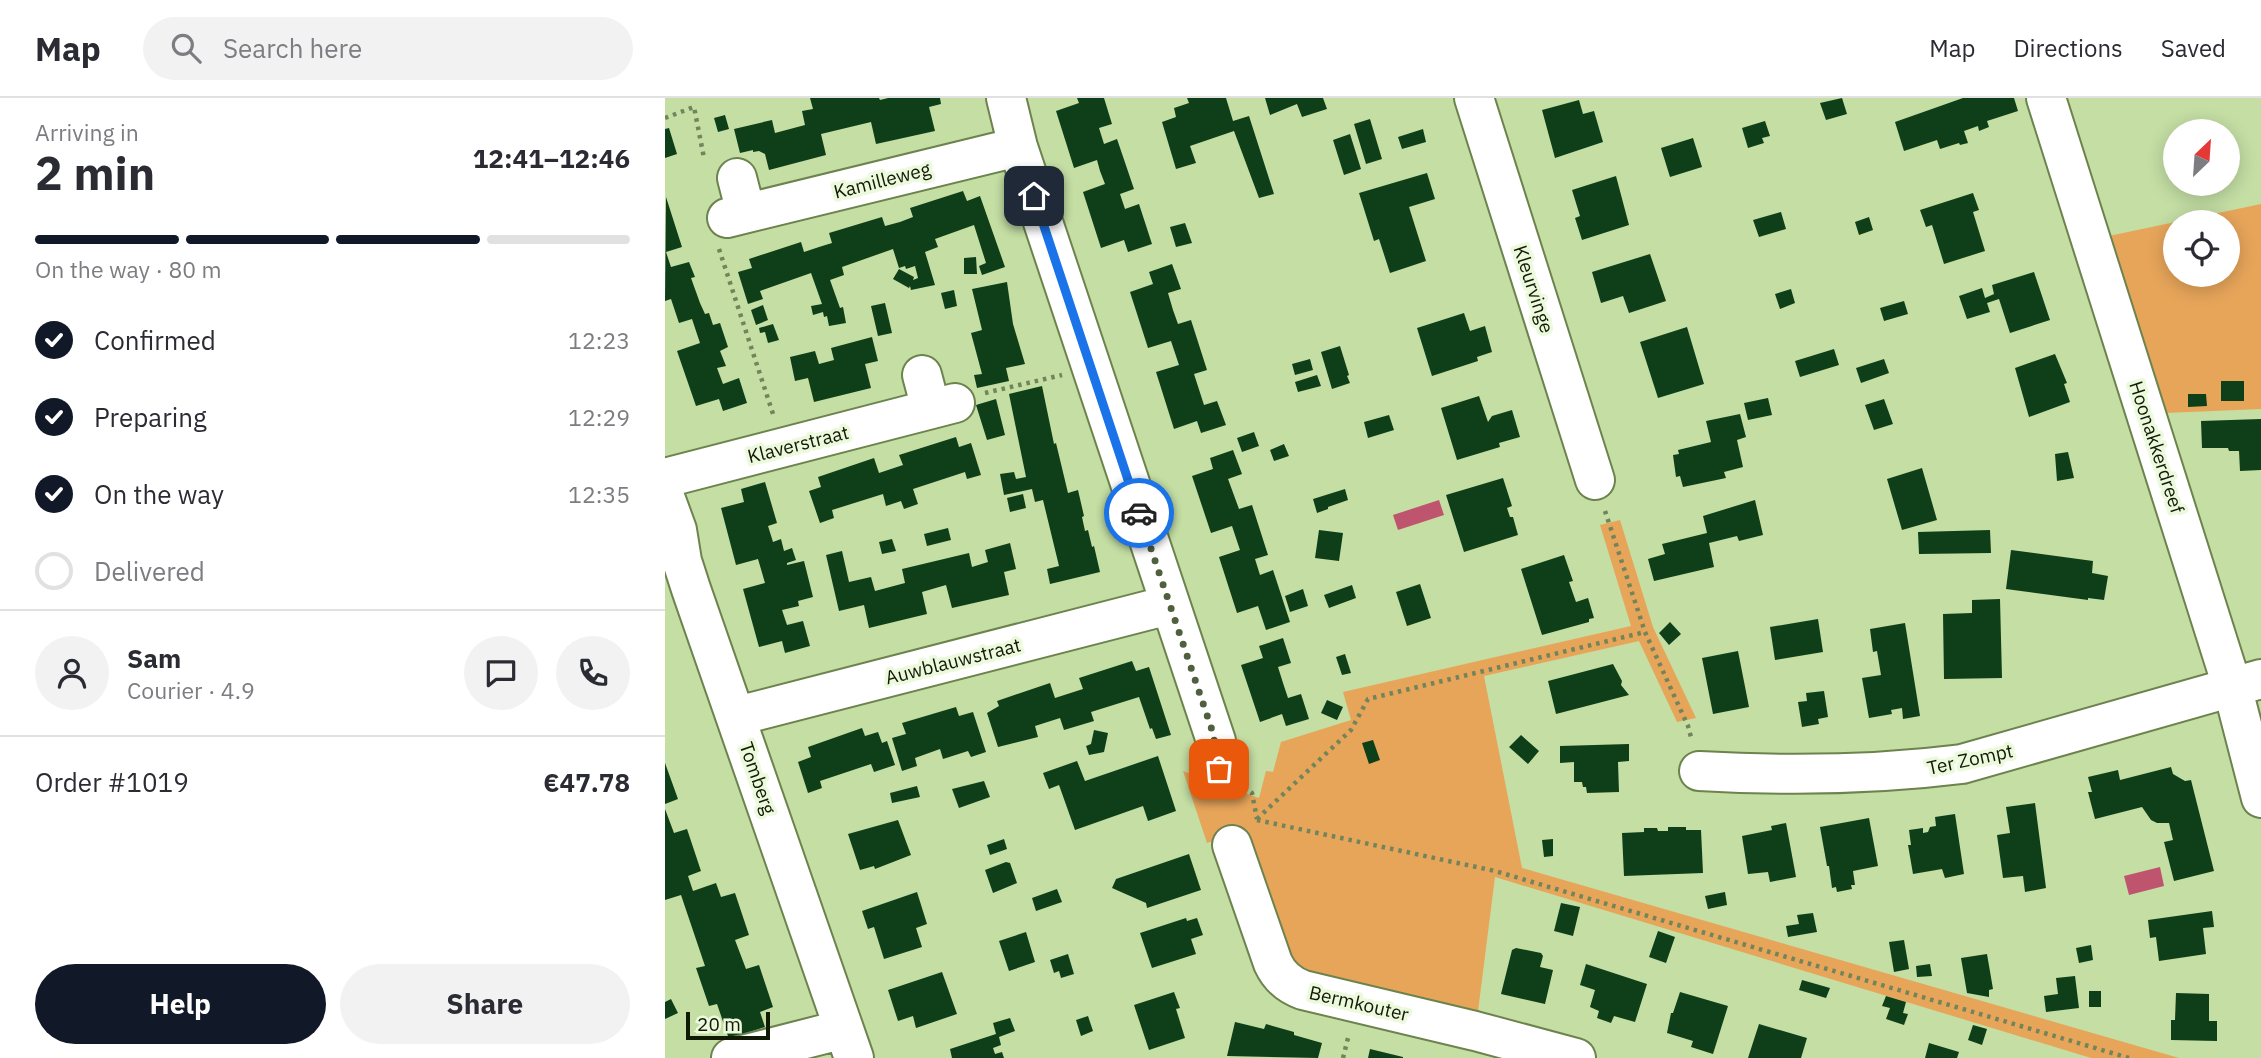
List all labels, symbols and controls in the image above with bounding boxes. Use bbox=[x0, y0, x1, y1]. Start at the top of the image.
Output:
search box bbox=[143, 17, 633, 80]
text: Map bbox=[35, 27, 101, 70]
icon: search bbox=[167, 29, 205, 67]
text: Search here bbox=[223, 31, 362, 65]
text: Map bbox=[1929, 32, 1975, 64]
text: Directions bbox=[2013, 32, 2123, 64]
text: Saved bbox=[2161, 32, 2226, 64]
text: Arriving in bbox=[35, 117, 139, 147]
north arrow bbox=[2163, 119, 2240, 196]
map controls bbox=[2163, 119, 2240, 287]
text: 12:41–12:46 bbox=[473, 141, 630, 175]
text: 2 min bbox=[35, 143, 155, 203]
street label: Kamilleweg bbox=[831, 156, 933, 204]
pin bbox=[1004, 166, 1064, 226]
icon: home bbox=[1015, 177, 1053, 215]
button: locate bbox=[2163, 210, 2240, 287]
street label: Kleurvinge bbox=[1509, 242, 1559, 336]
text: On the way · 80 m bbox=[35, 254, 222, 284]
icon: check bbox=[35, 321, 73, 359]
text: Confirmed bbox=[94, 323, 216, 357]
text: 12:23 bbox=[568, 325, 630, 355]
street label: Hoonakkerdreef bbox=[2124, 378, 2190, 516]
icon: check bbox=[35, 398, 73, 436]
text: Preparing bbox=[94, 400, 207, 434]
text: 12:29 bbox=[568, 402, 630, 432]
street label: Klaverstraat bbox=[745, 420, 851, 468]
icon: check bbox=[35, 475, 73, 513]
text: On the way bbox=[94, 477, 224, 511]
courier bbox=[1104, 478, 1174, 548]
text: 12:35 bbox=[568, 479, 630, 509]
icon: car bbox=[1120, 494, 1158, 532]
text: Delivered bbox=[94, 554, 205, 588]
street label: Auwblauwstraat bbox=[883, 633, 1023, 689]
button: person bbox=[35, 636, 109, 710]
button: chat bbox=[464, 636, 538, 710]
button: phone bbox=[556, 636, 630, 710]
text: Sam bbox=[127, 641, 181, 675]
text: Courier · 4.9 bbox=[127, 675, 255, 705]
street label: Ter Zompt bbox=[1925, 738, 2015, 780]
street label: Tomberg bbox=[734, 739, 782, 817]
pin bbox=[1189, 739, 1249, 799]
icon: bag bbox=[1200, 750, 1238, 788]
text: Order #1019 bbox=[35, 765, 189, 799]
text: €47.78 bbox=[543, 765, 630, 799]
button: Help bbox=[35, 964, 326, 1044]
button: Share bbox=[340, 964, 630, 1044]
street label: Bermkouter bbox=[1307, 980, 1411, 1026]
scale bar bbox=[686, 1009, 770, 1041]
text: 20 m bbox=[697, 1012, 741, 1036]

